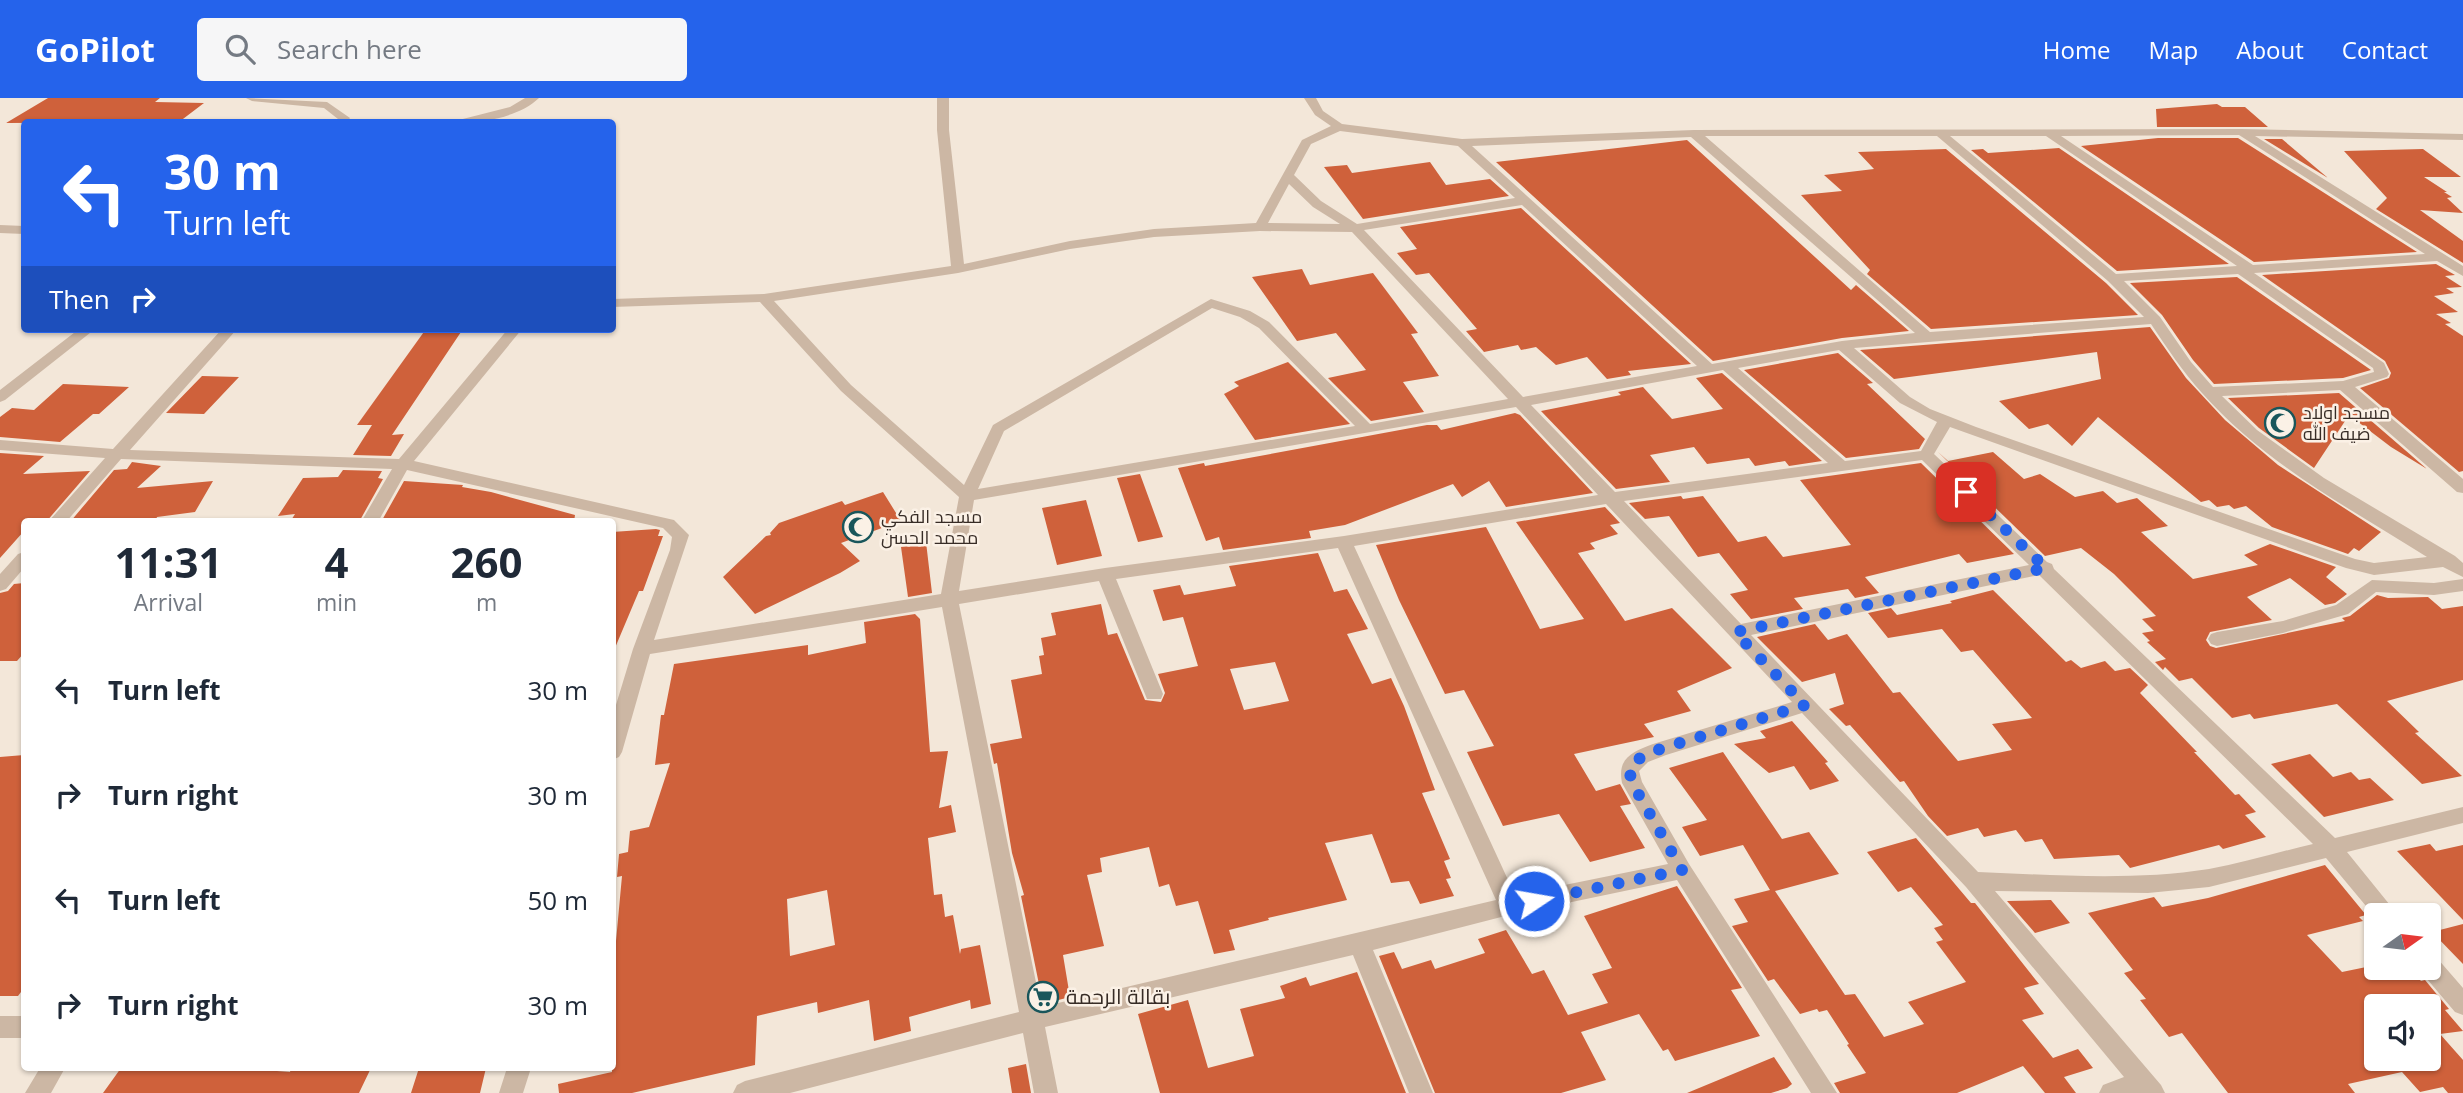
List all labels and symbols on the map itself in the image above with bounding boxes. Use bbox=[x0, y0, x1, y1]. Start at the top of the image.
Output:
place label: مسجد اولاد ضيف الله bbox=[2303, 400, 2390, 445]
mosque icon: مسجد اولاد ضيف الله bbox=[2263, 406, 2297, 440]
pin bbox=[1936, 462, 1996, 522]
place label: مسجد الفكي محمد الحسن bbox=[881, 504, 982, 549]
mosque icon: مسجد الفكي محمد الحسن bbox=[841, 510, 875, 544]
position arrow bbox=[1497, 864, 1571, 938]
north arrow bbox=[2364, 903, 2441, 980]
supermarket icon: بقالة الرحمة bbox=[1026, 980, 1060, 1014]
place label: بقالة الرحمة bbox=[1066, 982, 1170, 1010]

